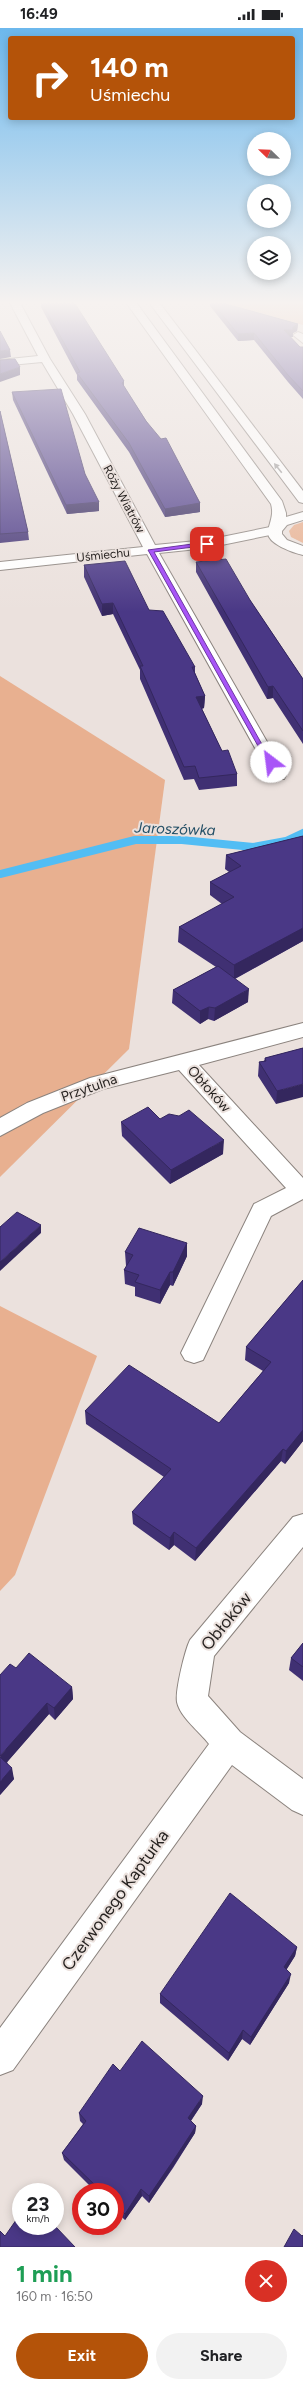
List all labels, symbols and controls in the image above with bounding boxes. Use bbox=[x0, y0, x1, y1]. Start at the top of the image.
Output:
text: 16:49 bbox=[20, 5, 58, 23]
text: 140 m bbox=[90, 50, 169, 84]
icon: right bbox=[24, 52, 76, 104]
text: Uśmiechu bbox=[90, 84, 170, 106]
north arrow bbox=[247, 132, 291, 176]
map controls bbox=[247, 132, 291, 280]
button: search bbox=[247, 184, 291, 228]
button: layers bbox=[247, 236, 291, 280]
street label: Róży Wiatrów bbox=[100, 463, 148, 536]
one-way arrow bbox=[274, 463, 283, 474]
pin bbox=[190, 527, 224, 561]
icon: arrive bbox=[196, 533, 218, 555]
street label: Uśmiechu bbox=[76, 545, 130, 565]
position arrow bbox=[250, 741, 292, 783]
water label: Jaroszówka bbox=[133, 819, 216, 839]
street label: Obłoków bbox=[184, 1062, 234, 1116]
street label: Przytulna bbox=[59, 1070, 119, 1106]
street label: Obłoków bbox=[197, 1587, 256, 1654]
street label: Czerwonego Kapturka bbox=[57, 1826, 173, 1974]
speed limit sign: 30 bbox=[72, 2183, 124, 2235]
text: 23 bbox=[27, 2192, 49, 2216]
text: km/h bbox=[27, 2212, 49, 2225]
text: 1 min bbox=[16, 2259, 73, 2288]
button: close bbox=[245, 2260, 287, 2302]
text: 160 m · 16:50 bbox=[16, 2289, 93, 2304]
button: Exit bbox=[16, 2333, 148, 2379]
button: Share bbox=[156, 2333, 287, 2379]

